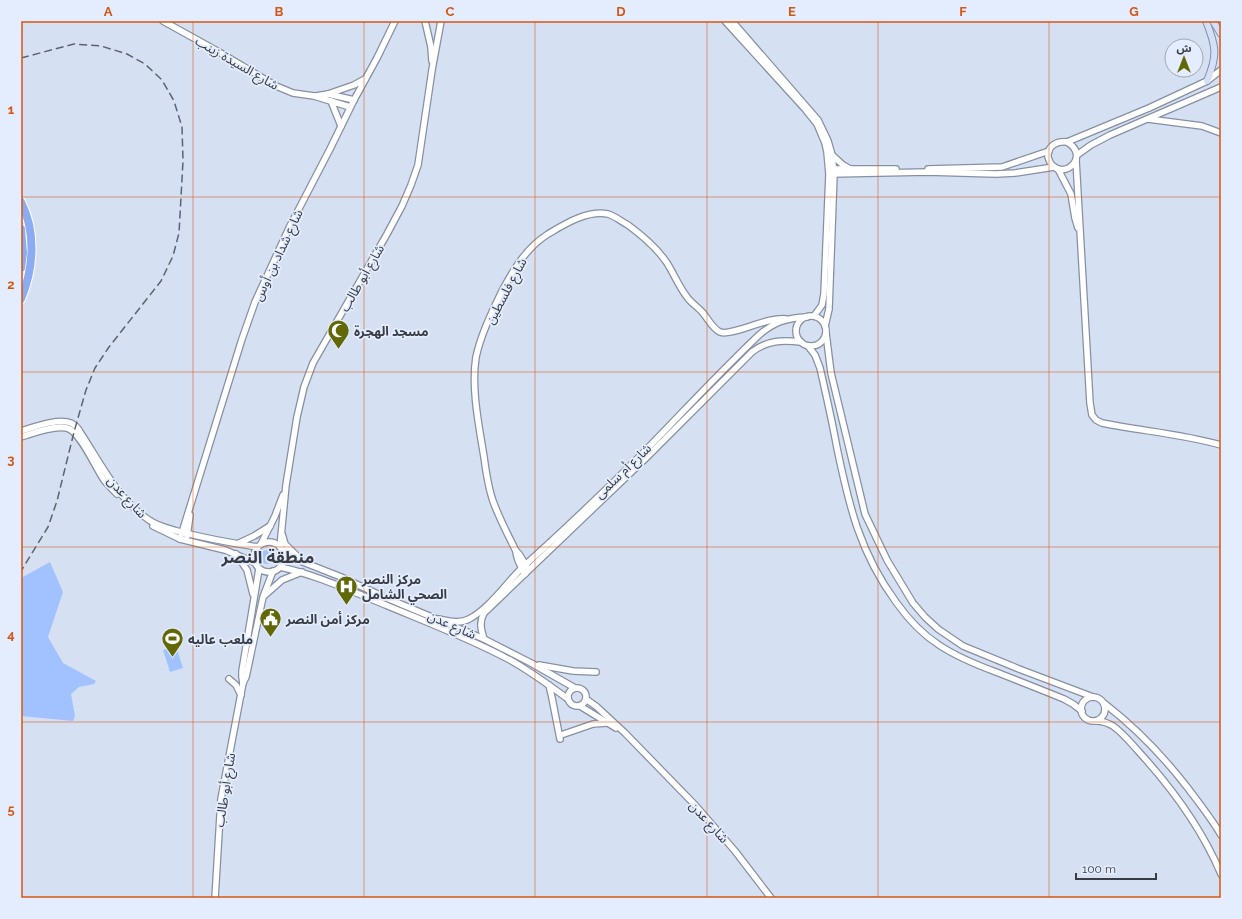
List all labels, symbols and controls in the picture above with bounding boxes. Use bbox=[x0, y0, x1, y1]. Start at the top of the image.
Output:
text: A bbox=[104, 4, 113, 19]
text: B bbox=[275, 4, 284, 19]
text: C bbox=[446, 4, 455, 19]
text: D bbox=[616, 4, 626, 19]
text: E bbox=[788, 4, 796, 19]
text: F bbox=[959, 4, 967, 19]
text: G bbox=[1129, 4, 1139, 19]
street label: شارع السيدة زينب bbox=[191, 33, 281, 95]
north arrow bbox=[1164, 38, 1204, 78]
text: ش bbox=[1176, 42, 1192, 55]
text: 1 bbox=[8, 102, 15, 117]
street label: شارع شداد بن أوس bbox=[250, 207, 308, 304]
street label: شارع أبو طالب bbox=[336, 242, 390, 316]
street label: شارع فلسطين bbox=[482, 255, 532, 328]
text: 2 bbox=[7, 277, 15, 292]
mosque icon: مسجد الهجرة bbox=[325, 318, 351, 351]
place label: مسجد الهجرة bbox=[354, 324, 429, 339]
street label: شارع أم سلمى bbox=[591, 440, 656, 504]
text: 3 bbox=[7, 452, 15, 467]
street label: شارع عدن bbox=[102, 473, 150, 523]
district label: منطقة النصر bbox=[221, 547, 315, 567]
place label: مركز النصر الصحي الشامل bbox=[361, 572, 447, 605]
hospital icon: مركز النصر الصحي الشامل bbox=[334, 573, 360, 606]
public building icon: مركز أمن النصر bbox=[258, 606, 284, 639]
street label: شارع عدن bbox=[424, 608, 478, 645]
place label: مركز أمن النصر bbox=[285, 611, 370, 627]
sports icon: ملعب عاليه bbox=[160, 626, 186, 659]
text: 4 bbox=[7, 627, 15, 642]
place label: ملعب عاليه bbox=[188, 632, 253, 647]
street label: شارع أبو طالب bbox=[211, 752, 241, 829]
street label: شارع عدن bbox=[684, 798, 732, 848]
text: 5 bbox=[7, 802, 15, 817]
scale bar bbox=[1076, 855, 1156, 881]
text: 100 m bbox=[1082, 862, 1116, 876]

